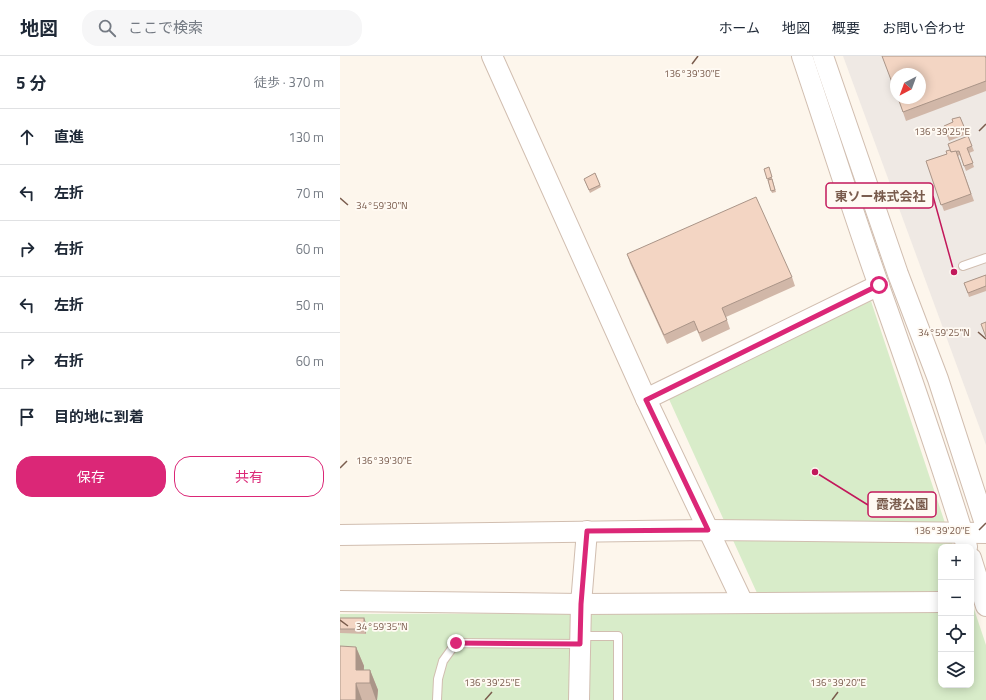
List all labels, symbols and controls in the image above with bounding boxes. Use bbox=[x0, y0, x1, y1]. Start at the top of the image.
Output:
search box bbox=[82, 10, 362, 46]
text: 地図 bbox=[20, 13, 58, 42]
text: ここで検索 bbox=[128, 16, 203, 39]
icon: search bbox=[96, 17, 118, 39]
text: ホーム bbox=[718, 17, 760, 38]
text: 地図 bbox=[782, 17, 810, 38]
text: 概要 bbox=[832, 17, 860, 38]
text: お問い合わせ bbox=[882, 17, 966, 38]
text: 136°39'30"E bbox=[664, 66, 721, 81]
north arrow bbox=[890, 68, 926, 104]
text: 5 分 bbox=[16, 70, 46, 96]
text: 徒歩 · 370 m bbox=[254, 72, 324, 92]
text: 136°39'25"E bbox=[914, 124, 971, 139]
text: 直進 bbox=[54, 125, 84, 148]
icon: ahead bbox=[16, 126, 38, 148]
text: 130 m bbox=[288, 127, 324, 147]
text: 左折 bbox=[54, 181, 84, 204]
icon: left bbox=[16, 182, 38, 204]
text: 70 m bbox=[296, 183, 324, 203]
callout: 東ソー株式会社 bbox=[826, 183, 933, 208]
text: 東ソー株式会社 bbox=[834, 186, 926, 206]
text: 34°59'30"N bbox=[356, 198, 408, 213]
text: 右折 bbox=[54, 237, 84, 260]
icon: right bbox=[16, 238, 38, 260]
text: 60 m bbox=[296, 239, 324, 259]
route start bbox=[870, 276, 888, 294]
text: 左折 bbox=[54, 293, 84, 316]
icon: left bbox=[16, 294, 38, 316]
text: 50 m bbox=[296, 295, 324, 315]
text: 34°59'25"N bbox=[918, 325, 970, 340]
text: 右折 bbox=[54, 349, 84, 372]
icon: right bbox=[16, 350, 38, 372]
text: 60 m bbox=[296, 351, 324, 371]
text: 目的地に到着 bbox=[54, 405, 144, 428]
icon: arrive bbox=[16, 406, 38, 428]
text: 136°39'30"E bbox=[356, 453, 413, 468]
button: 保存 bbox=[16, 456, 166, 497]
button: 共有 bbox=[174, 456, 324, 497]
callout: 霞港公園 bbox=[868, 492, 936, 517]
text: 霞港公園 bbox=[876, 494, 928, 514]
text: 136°39'20"E bbox=[914, 523, 971, 538]
map controls bbox=[938, 544, 974, 688]
button: + bbox=[938, 544, 974, 580]
button: − bbox=[938, 580, 974, 616]
button: locate bbox=[938, 616, 974, 652]
text: 34°59'35"N bbox=[356, 619, 408, 634]
route end bbox=[447, 634, 465, 652]
button: layers bbox=[938, 652, 974, 688]
text: 136°39'25"E bbox=[464, 675, 521, 690]
text: 136°39'20"E bbox=[810, 675, 867, 690]

